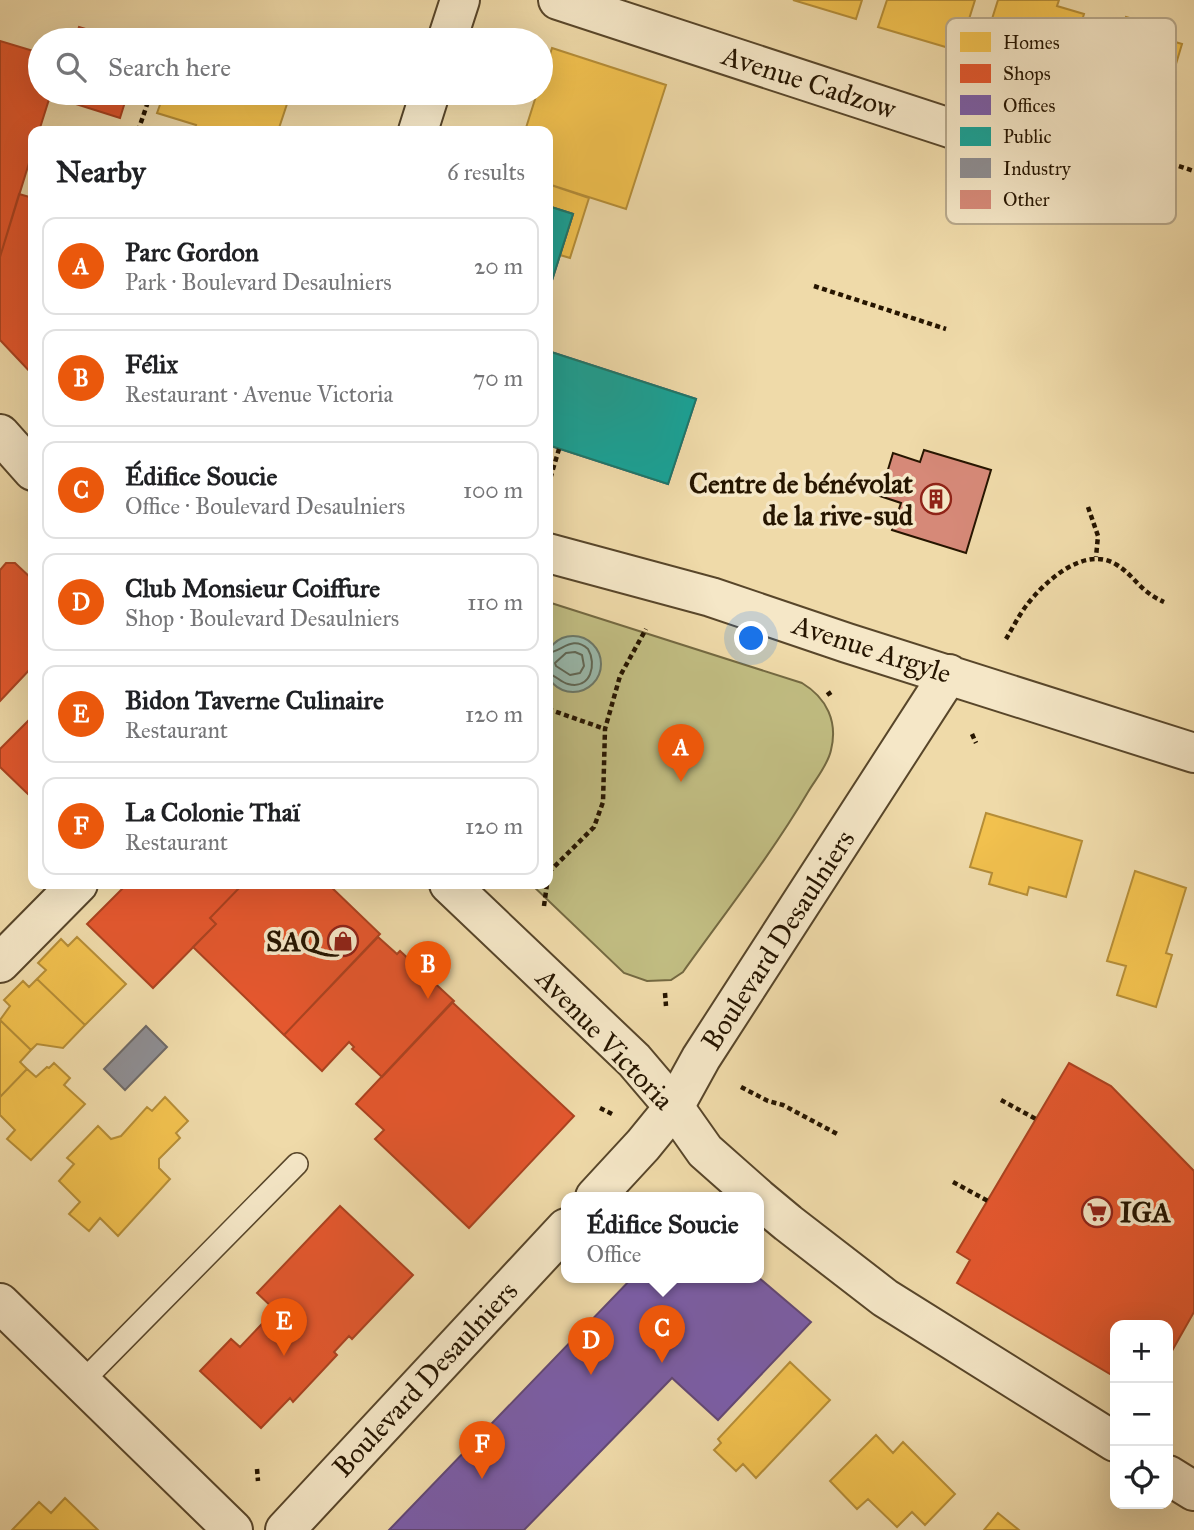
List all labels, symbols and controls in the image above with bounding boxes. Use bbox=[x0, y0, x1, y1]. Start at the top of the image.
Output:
legend bbox=[946, 18, 1176, 224]
search box bbox=[28, 28, 553, 105]
text: Homes bbox=[1003, 31, 1060, 54]
street label: Avenue Cadzow bbox=[717, 37, 901, 127]
icon: search bbox=[52, 48, 90, 86]
text: Search here bbox=[108, 51, 231, 83]
text: Shops bbox=[1003, 62, 1051, 85]
text: Offices bbox=[1003, 94, 1055, 117]
text: Public bbox=[1003, 125, 1051, 148]
text: Nearby bbox=[56, 154, 146, 190]
text: Industry bbox=[1003, 157, 1072, 180]
text: 6 results bbox=[447, 158, 525, 186]
text: Other bbox=[1003, 188, 1051, 211]
text: Parc Gordon bbox=[125, 236, 259, 268]
text: A bbox=[73, 252, 89, 280]
text: 20 m bbox=[474, 252, 523, 280]
text: Park · Boulevard Desaulniers bbox=[125, 268, 392, 296]
text: Félix bbox=[125, 348, 178, 380]
text: B bbox=[73, 364, 89, 392]
text: 70 m bbox=[473, 364, 523, 392]
text: Restaurant · Avenue Victoria bbox=[125, 380, 393, 408]
text: Édifice Soucie bbox=[125, 460, 277, 492]
place label: Centre de bénévolat de la rive-sud bbox=[689, 466, 914, 533]
text: C bbox=[73, 476, 89, 504]
text: 100 m bbox=[463, 476, 523, 504]
building icon: Centre de bénévolat de la rive-sud bbox=[919, 482, 953, 516]
text: Office · Boulevard Desaulniers bbox=[125, 492, 405, 520]
text: Club Monsieur Coiffure bbox=[125, 572, 380, 604]
text: D bbox=[72, 588, 90, 616]
text: 110 m bbox=[467, 588, 523, 616]
text: Shop · Boulevard Desaulniers bbox=[125, 604, 399, 632]
street label: Avenue Argyle bbox=[787, 607, 956, 691]
your location bbox=[734, 621, 768, 655]
text: Bidon Taverne Culinaire bbox=[125, 684, 384, 716]
text: E bbox=[73, 700, 89, 728]
text: 120 m bbox=[465, 700, 523, 728]
text: Restaurant bbox=[125, 716, 228, 744]
pin: A bbox=[658, 724, 704, 782]
text: La Colonie Thaï bbox=[125, 796, 300, 828]
text: F bbox=[73, 812, 89, 840]
text: 120 m bbox=[465, 812, 523, 840]
street label: Boulevard Desaulniers bbox=[694, 823, 862, 1057]
text: Restaurant bbox=[125, 828, 228, 856]
place label: SAQ bbox=[266, 924, 340, 959]
shop icon: SAQ bbox=[326, 924, 360, 958]
pin: B bbox=[405, 941, 451, 999]
street label: Avenue Victoria bbox=[528, 960, 681, 1117]
popup bbox=[561, 1192, 764, 1283]
supermarket icon: IGA bbox=[1080, 1195, 1114, 1229]
place label: IGA bbox=[1120, 1195, 1172, 1230]
text: Édifice Soucie bbox=[586, 1208, 739, 1240]
text: Office bbox=[586, 1240, 641, 1268]
street label: Boulevard Desaulniers bbox=[325, 1274, 525, 1484]
pin: E bbox=[261, 1298, 307, 1356]
pin: C bbox=[639, 1305, 685, 1363]
pin: D bbox=[568, 1317, 614, 1375]
map controls bbox=[1110, 1320, 1173, 1509]
button: + bbox=[1110, 1320, 1173, 1383]
button: − bbox=[1110, 1383, 1173, 1446]
pin: F bbox=[459, 1421, 505, 1479]
button: locate bbox=[1110, 1446, 1173, 1509]

